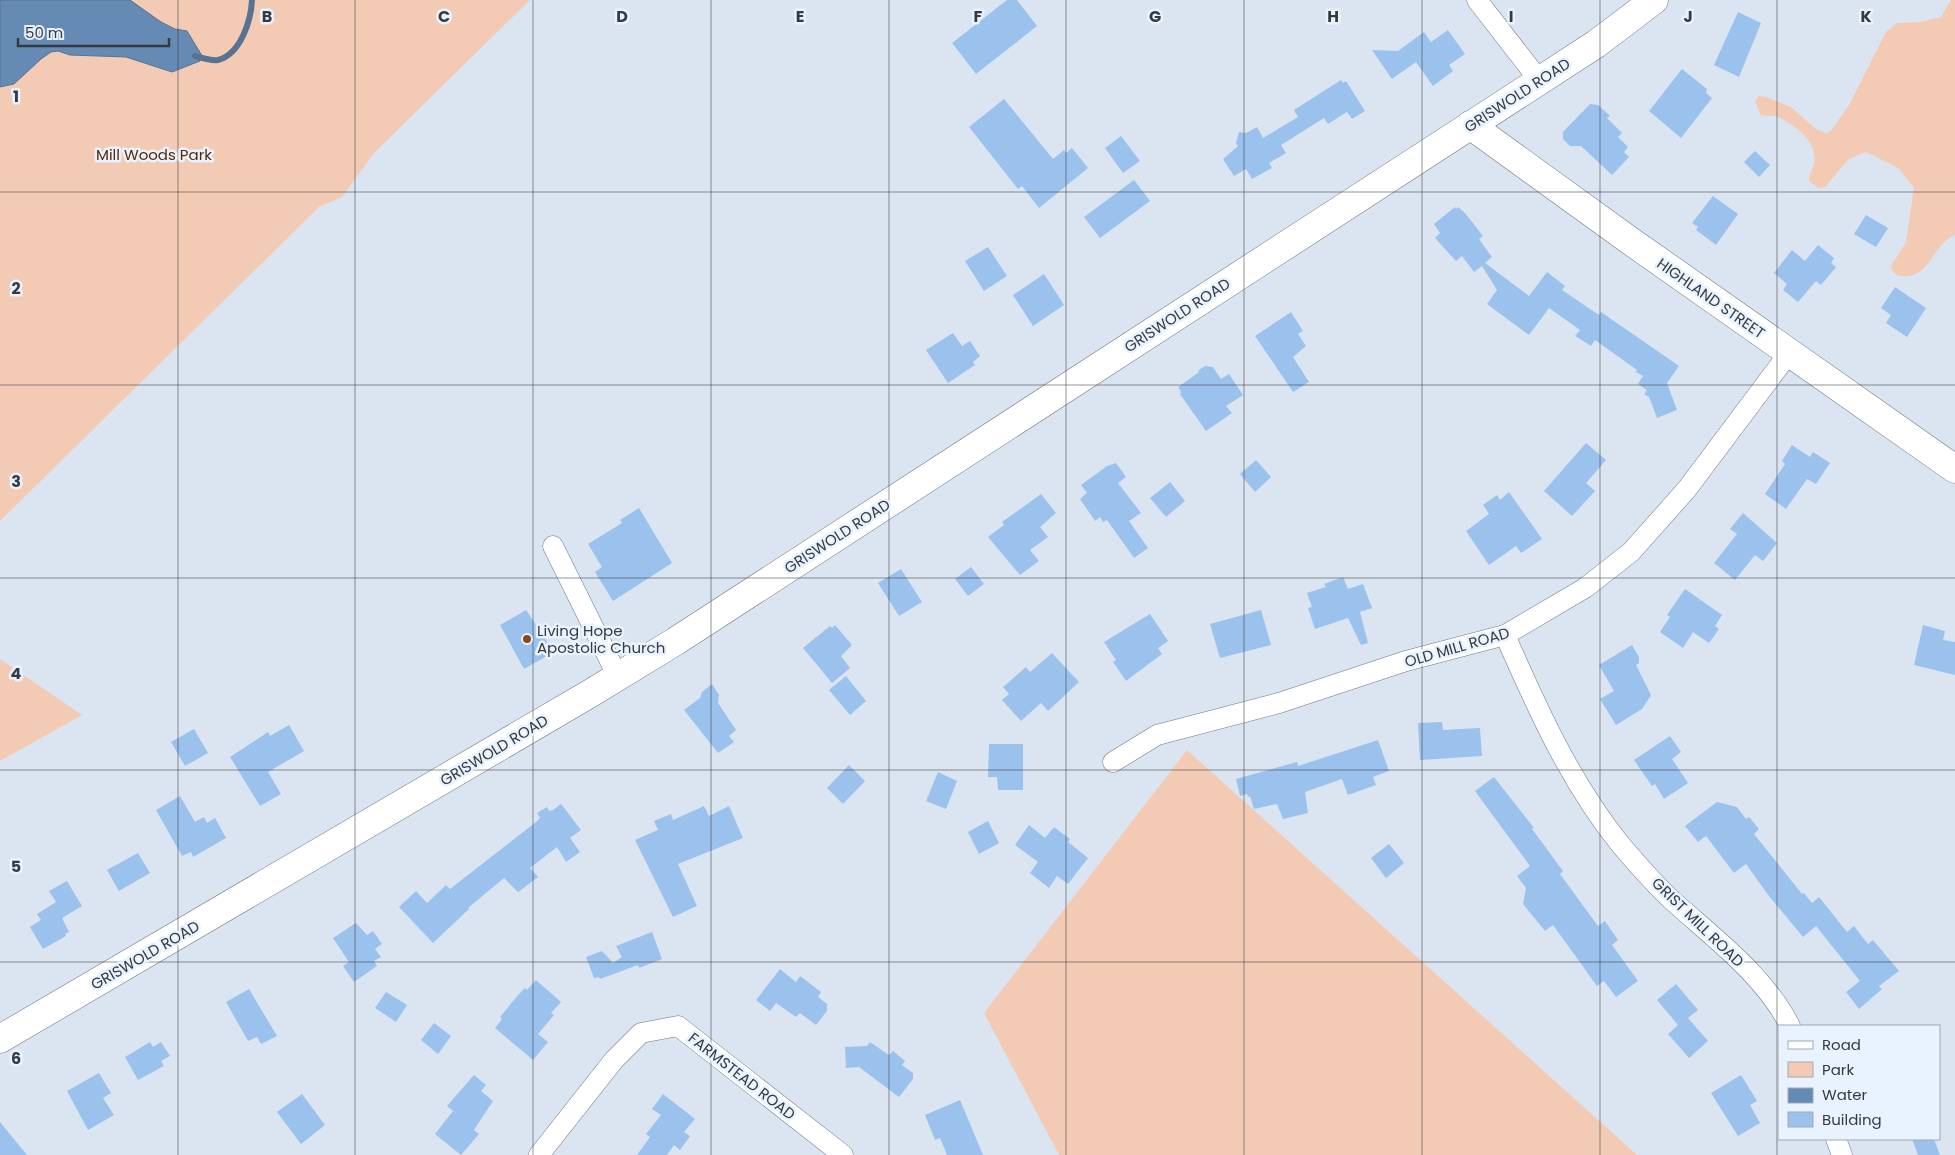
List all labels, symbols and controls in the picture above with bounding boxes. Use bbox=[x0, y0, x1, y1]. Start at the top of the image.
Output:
text: B bbox=[262, 5, 272, 28]
text: C bbox=[438, 5, 450, 28]
text: D bbox=[616, 5, 628, 28]
text: E bbox=[796, 5, 804, 28]
text: F bbox=[974, 5, 983, 28]
text: G bbox=[1149, 5, 1161, 28]
text: H bbox=[1327, 5, 1339, 28]
text: I bbox=[1509, 5, 1513, 28]
text: J bbox=[1683, 5, 1693, 28]
text: K bbox=[1860, 5, 1872, 28]
scale bar bbox=[18, 15, 169, 47]
text: 50 m bbox=[25, 22, 63, 43]
street label: GRISWOLD ROAD bbox=[1460, 53, 1574, 137]
text: 1 bbox=[13, 85, 19, 108]
park label: Mill Woods Park bbox=[96, 144, 212, 165]
street label: HIGHLAND STREET bbox=[1653, 253, 1769, 343]
street label: GRISWOLD ROAD bbox=[1120, 273, 1234, 357]
text: 2 bbox=[11, 277, 21, 300]
text: 3 bbox=[11, 470, 21, 493]
street label: GRISWOLD ROAD bbox=[780, 494, 894, 578]
place label: Living Hope Apostolic Church bbox=[537, 620, 665, 658]
street label: OLD MILL ROAD bbox=[1402, 622, 1512, 672]
marker: Living Hope Apostolic Church bbox=[521, 633, 533, 645]
text: 4 bbox=[11, 662, 22, 685]
street label: GRISWOLD ROAD bbox=[436, 709, 552, 791]
text: 5 bbox=[11, 855, 21, 878]
street label: GRIST MILL ROAD bbox=[1647, 873, 1749, 971]
street label: GRISWOLD ROAD bbox=[87, 915, 203, 995]
legend bbox=[1778, 1025, 1940, 1140]
street label: FARMSTEAD ROAD bbox=[684, 1028, 800, 1124]
text: Road bbox=[1822, 1034, 1861, 1055]
text: 6 bbox=[11, 1047, 21, 1070]
text: Park bbox=[1822, 1059, 1854, 1080]
text: Water bbox=[1822, 1084, 1868, 1105]
text: Building bbox=[1822, 1109, 1882, 1130]

